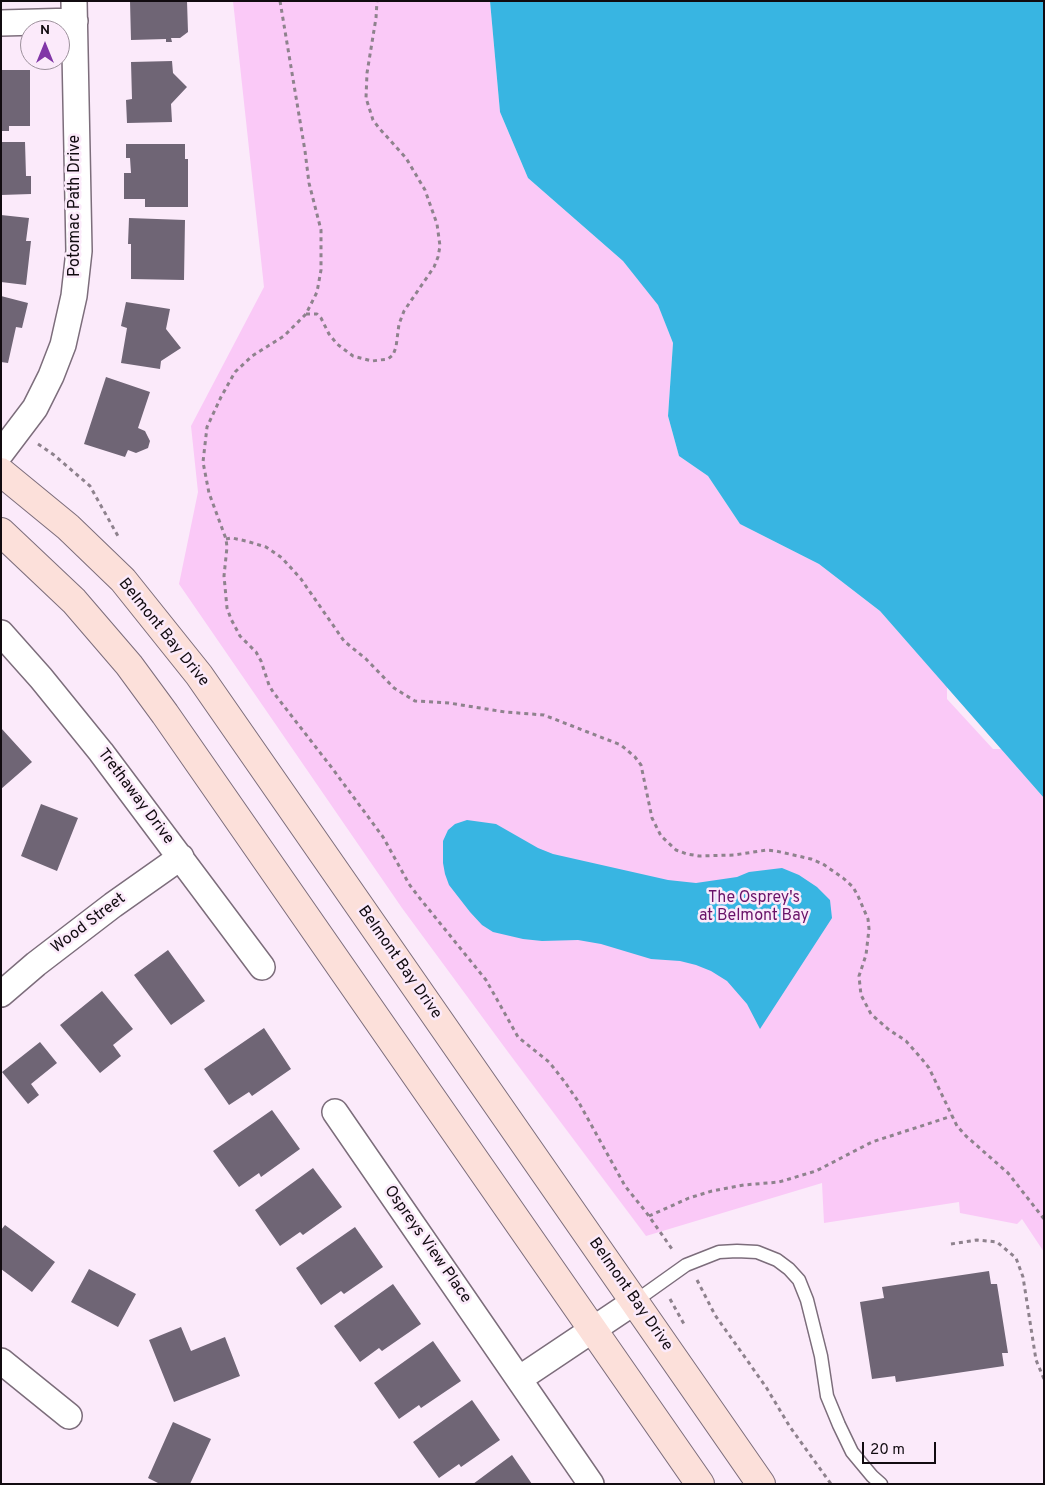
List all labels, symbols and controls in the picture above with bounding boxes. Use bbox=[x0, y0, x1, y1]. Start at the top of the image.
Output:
north arrow bbox=[20, 20, 70, 70]
text: N bbox=[40, 22, 50, 39]
street label: Potomac Path Drive bbox=[66, 135, 86, 277]
street label: Belmont Bay Drive bbox=[113, 575, 213, 691]
street label: Trethaway Drive bbox=[93, 745, 177, 849]
park label: The Osprey's at Belmont Bay bbox=[699, 889, 809, 927]
street label: Wood Street bbox=[48, 890, 130, 958]
street label: Belmont Bay Drive bbox=[353, 903, 445, 1023]
street label: Ospreys View Place bbox=[379, 1183, 475, 1307]
street label: Belmont Bay Drive bbox=[584, 1235, 676, 1355]
scale bar bbox=[865, 1432, 939, 1464]
text: 20 m bbox=[870, 1441, 905, 1460]

